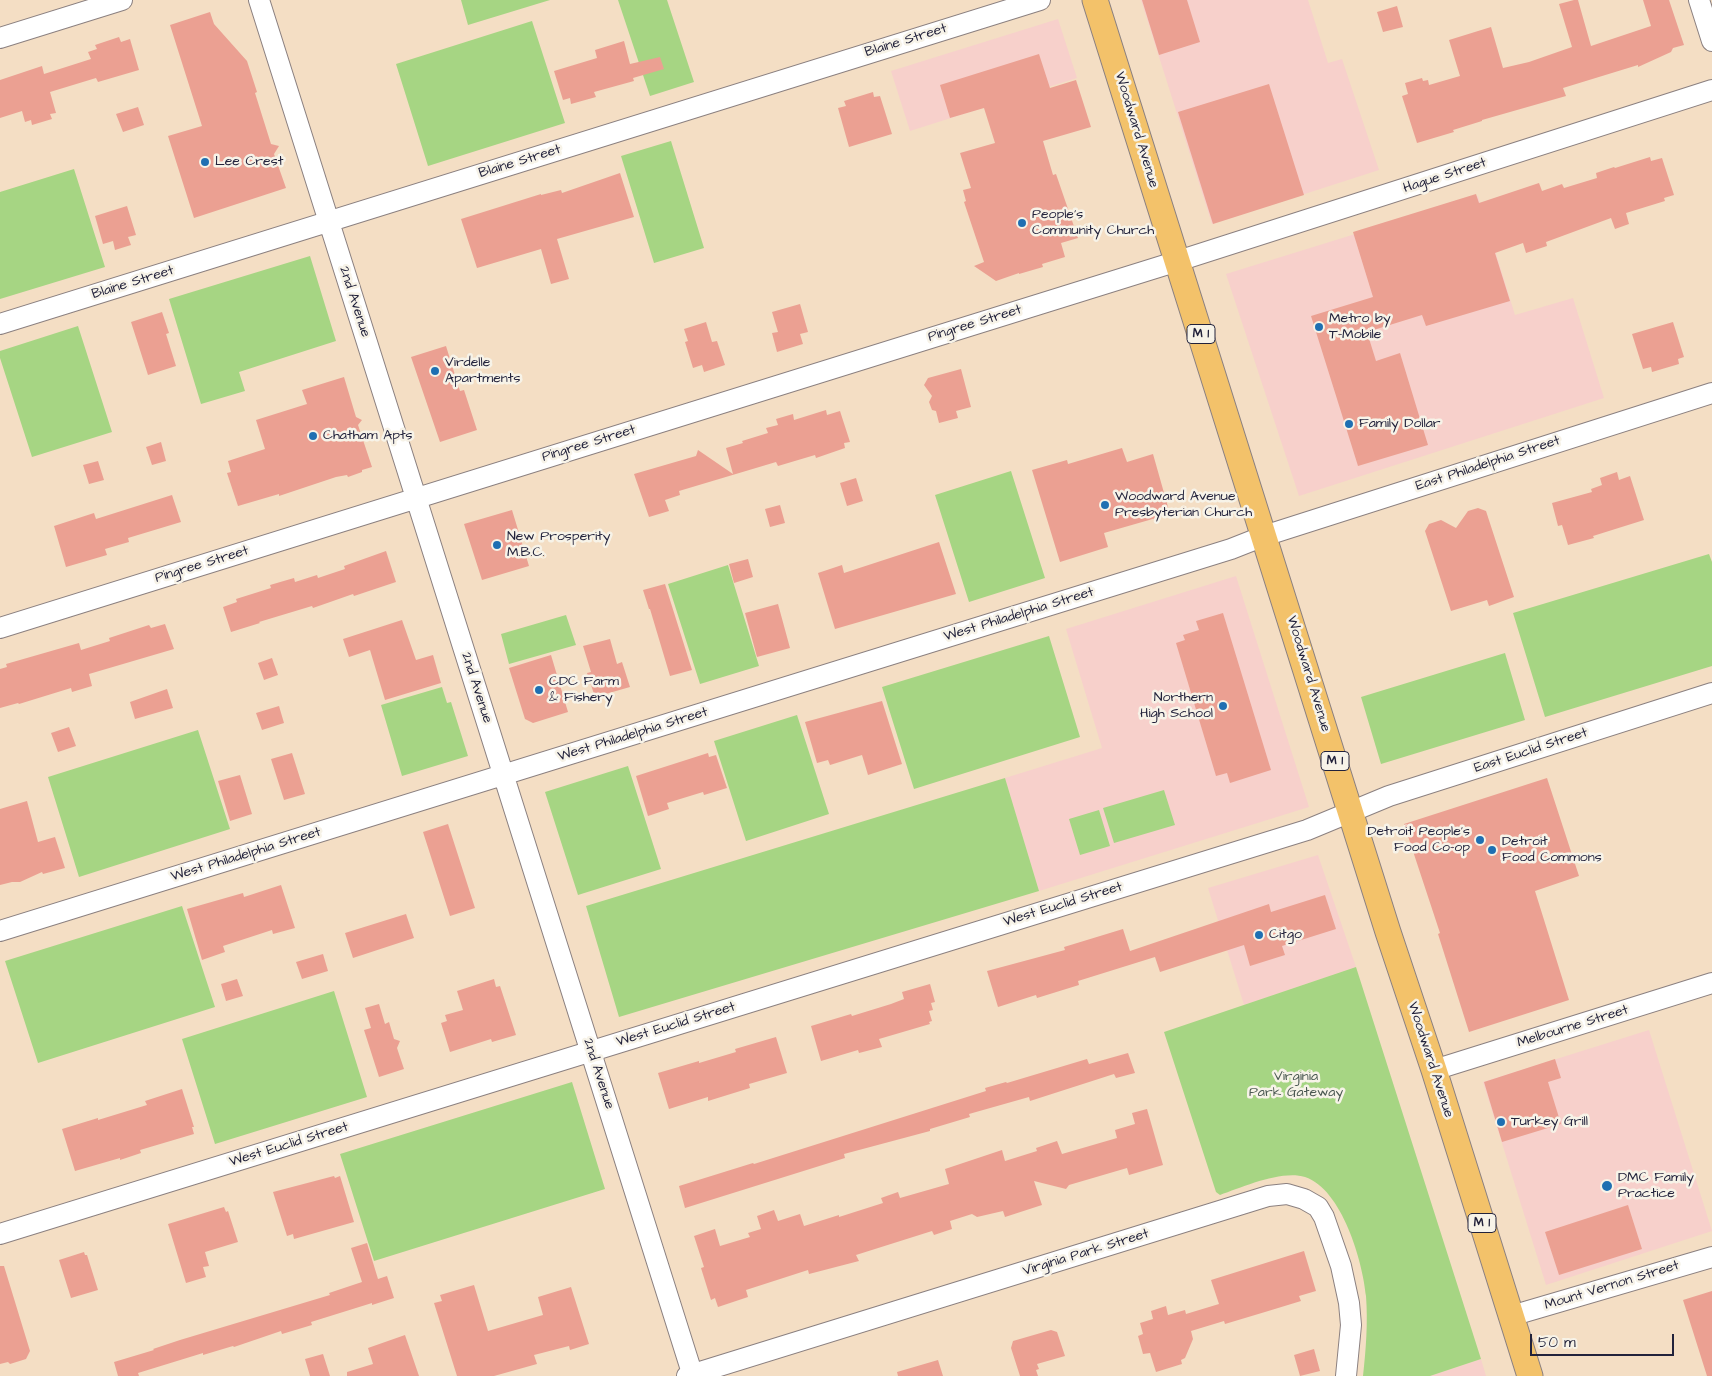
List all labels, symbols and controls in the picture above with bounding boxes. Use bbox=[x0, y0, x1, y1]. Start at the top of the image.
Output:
street label: Blaine Street bbox=[863, 21, 949, 61]
street label: Woodward Avenue bbox=[1110, 70, 1162, 190]
street label: Blaine Street bbox=[477, 142, 563, 182]
place label: Lee Crest bbox=[215, 154, 283, 170]
street label: Hague Street bbox=[1401, 155, 1489, 197]
marker: Lee Crest bbox=[199, 156, 211, 168]
place label: People's Community Church bbox=[1032, 207, 1154, 240]
marker: People's Community Church bbox=[1016, 217, 1028, 229]
street label: Blaine Street bbox=[90, 263, 176, 303]
street label: 2nd Avenue bbox=[335, 265, 373, 339]
street label: Pingree Street bbox=[926, 302, 1024, 346]
place label: Metro by T-Mobile bbox=[1329, 311, 1391, 344]
marker: Metro by T-Mobile bbox=[1313, 321, 1325, 333]
road number: M 1 bbox=[1187, 324, 1215, 344]
place label: Virdelle Apartments bbox=[445, 355, 520, 388]
marker: Virdelle Apartments bbox=[429, 365, 441, 377]
place label: Family Dollar bbox=[1359, 416, 1441, 432]
marker: Family Dollar bbox=[1343, 418, 1355, 430]
street label: Pingree Street bbox=[540, 422, 638, 466]
place label: Chatham Apts bbox=[323, 428, 413, 444]
marker: Chatham Apts bbox=[307, 430, 319, 442]
street label: East Philadelphia Street bbox=[1414, 433, 1562, 495]
place label: Woodward Avenue Presbyterian Church bbox=[1115, 489, 1252, 522]
marker: Woodward Avenue Presbyterian Church bbox=[1099, 499, 1111, 511]
place label: New Prosperity M.B.C. bbox=[507, 529, 610, 562]
marker: New Prosperity M.B.C. bbox=[491, 539, 503, 551]
street label: Pingree Street bbox=[153, 543, 251, 587]
street label: West Philadelphia Street bbox=[942, 584, 1096, 646]
street label: Woodward Avenue bbox=[1282, 614, 1334, 734]
street label: 2nd Avenue bbox=[457, 651, 495, 725]
place label: CDC Farm & Fishery bbox=[549, 674, 619, 706]
marker: CDC Farm & Fishery bbox=[533, 684, 545, 696]
place label: Northern High School bbox=[1140, 690, 1213, 722]
marker: Northern High School bbox=[1217, 700, 1229, 712]
street label: West Philadelphia Street bbox=[556, 704, 710, 766]
street label: East Euclid Street bbox=[1472, 725, 1590, 777]
road number: M 1 bbox=[1321, 751, 1349, 770]
street label: West Philadelphia Street bbox=[169, 824, 323, 886]
place label: Detroit People's Food Co-op bbox=[1367, 824, 1470, 856]
marker: Detroit People's Food Co-op bbox=[1474, 834, 1486, 846]
place label: Detroit Food Commons bbox=[1502, 834, 1602, 866]
marker: Detroit Food Commons bbox=[1486, 844, 1498, 856]
street label: West Euclid Street bbox=[1001, 879, 1125, 931]
place label: Citgo bbox=[1269, 927, 1302, 943]
marker: Citgo bbox=[1253, 929, 1265, 941]
street label: West Euclid Street bbox=[614, 999, 738, 1051]
street label: Woodward Avenue bbox=[1403, 1000, 1457, 1120]
street label: Melbourne Street bbox=[1515, 1002, 1631, 1052]
street label: 2nd Avenue bbox=[579, 1037, 617, 1111]
park label: Virginia Park Gateway bbox=[1249, 1069, 1343, 1102]
place label: Turkey Grill bbox=[1511, 1114, 1588, 1130]
marker: Turkey Grill bbox=[1495, 1116, 1507, 1128]
street label: West Euclid Street bbox=[227, 1119, 351, 1171]
place label: DMC Family Practice bbox=[1618, 1170, 1694, 1202]
marker: DMC Family Practice bbox=[1600, 1179, 1614, 1193]
road number: M 1 bbox=[1468, 1214, 1496, 1232]
street label: Virginia Park Street bbox=[1021, 1226, 1151, 1280]
street label: Mount Vernon Street bbox=[1543, 1258, 1681, 1314]
scale bar bbox=[1532, 1324, 1676, 1356]
text: 50 m bbox=[1538, 1332, 1576, 1353]

